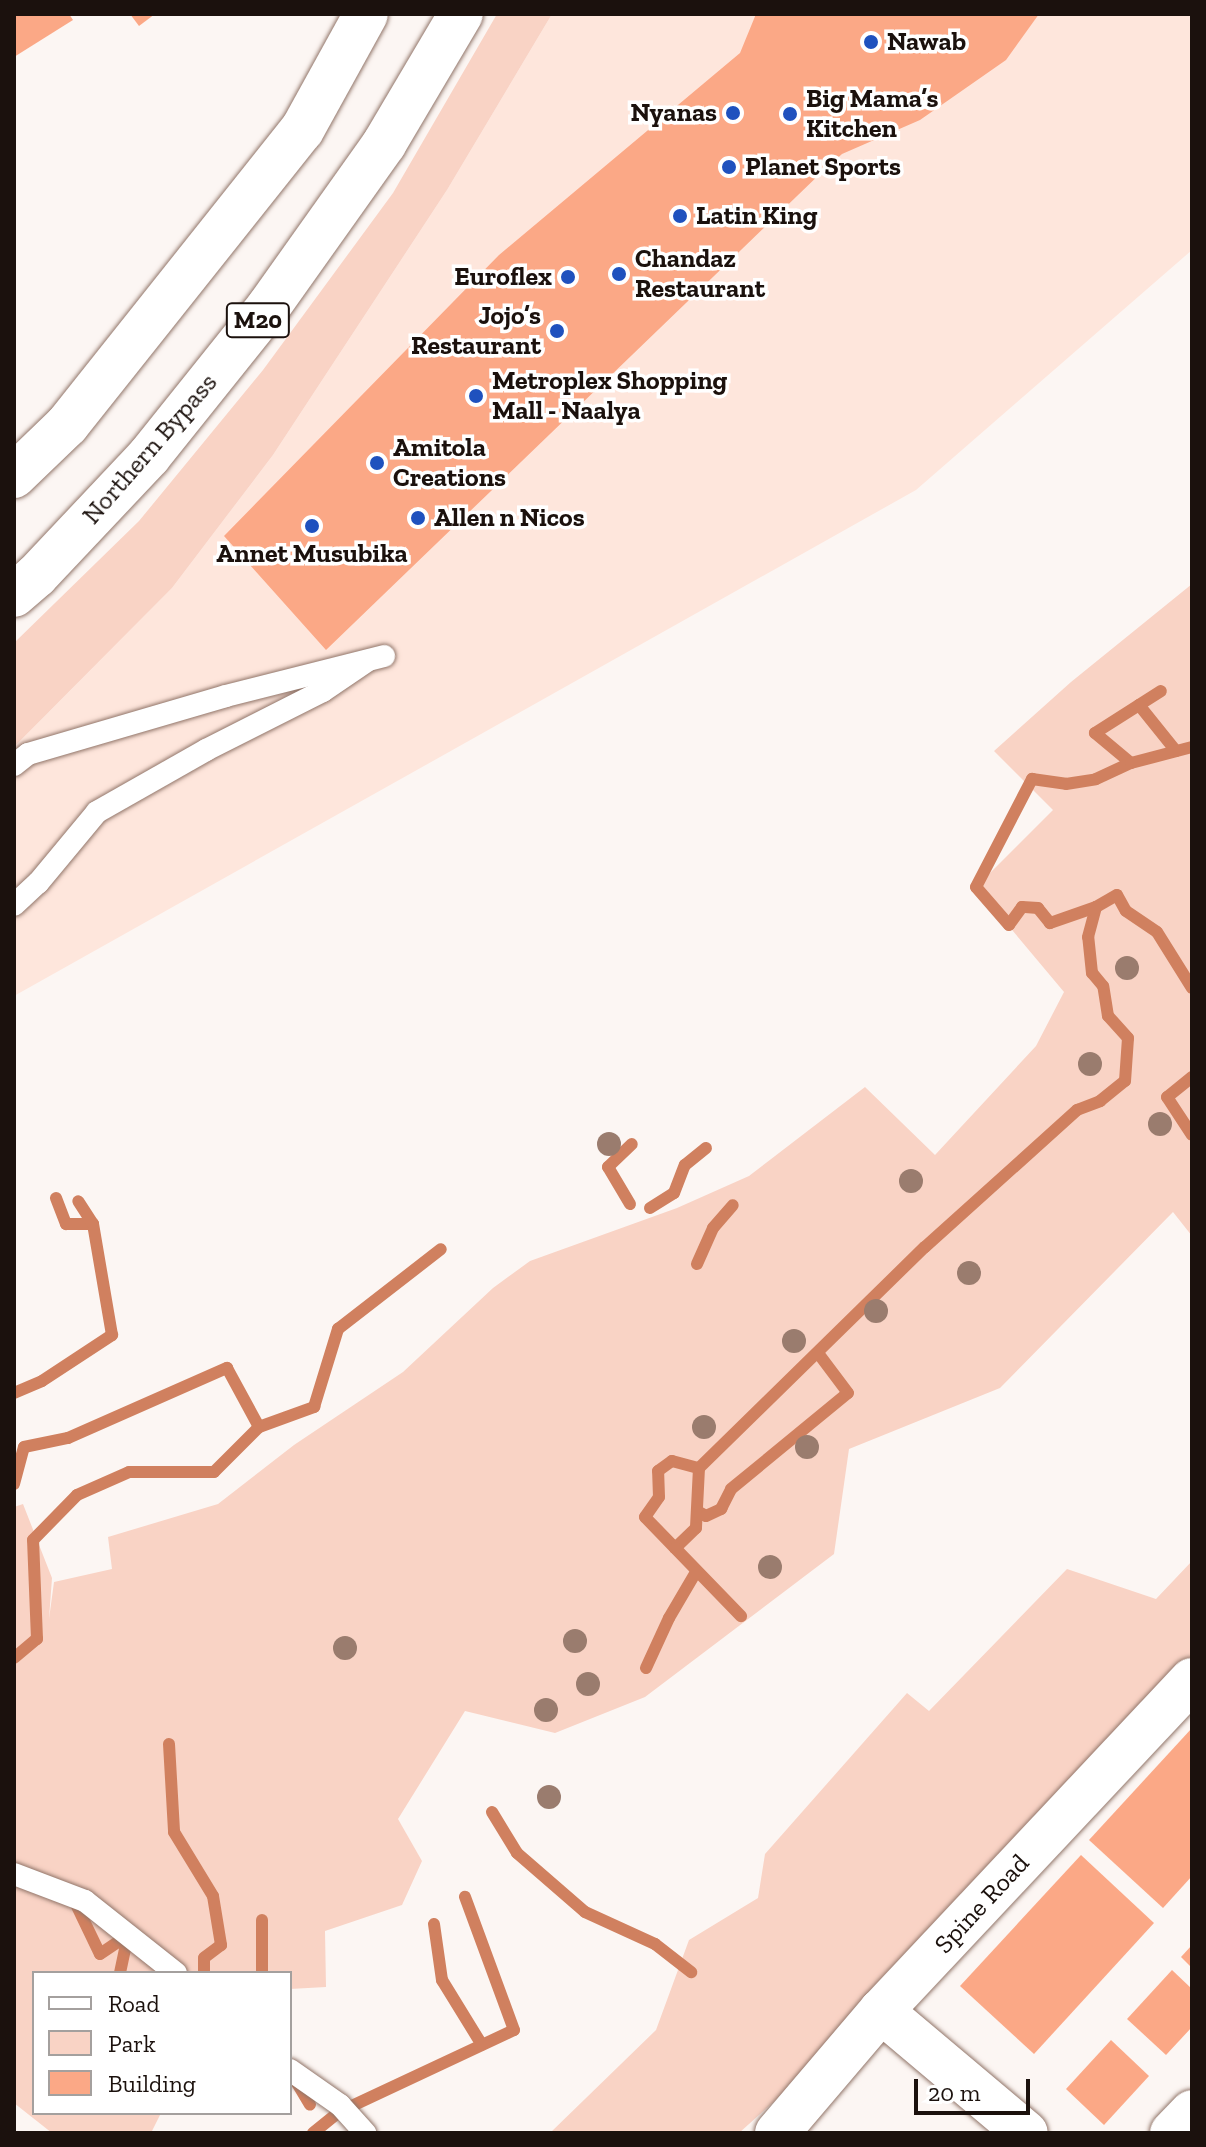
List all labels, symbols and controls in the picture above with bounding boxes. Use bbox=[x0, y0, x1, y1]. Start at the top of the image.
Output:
place label: Nawab bbox=[887, 26, 966, 58]
marker: Nawab bbox=[862, 33, 880, 51]
place label: Big Mama’s Kitchen bbox=[806, 83, 938, 144]
place label: Nyanas bbox=[631, 97, 717, 129]
marker: Nyanas bbox=[724, 104, 742, 122]
marker: Big Mama’s Kitchen bbox=[781, 105, 799, 123]
place label: Planet Sports bbox=[745, 151, 901, 183]
marker: Planet Sports bbox=[720, 158, 738, 176]
place label: Latin King bbox=[696, 200, 818, 232]
marker: Latin King bbox=[671, 207, 689, 225]
place label: Chandaz Restaurant bbox=[635, 243, 765, 304]
place label: Euroflex bbox=[454, 261, 552, 293]
marker: Chandaz Restaurant bbox=[610, 265, 628, 283]
marker: Euroflex bbox=[559, 268, 577, 286]
road number: M20 bbox=[224, 300, 292, 340]
place label: Jojo’s Restaurant bbox=[411, 300, 541, 362]
marker: Jojo’s Restaurant bbox=[548, 322, 566, 340]
place label: Metroplex Shopping Mall - Naalya bbox=[492, 365, 727, 426]
street label: Northern Bypass bbox=[76, 367, 224, 531]
marker: Metroplex Shopping Mall - Naalya bbox=[467, 387, 485, 405]
place label: Amitola Creations bbox=[393, 432, 506, 494]
marker: Amitola Creations bbox=[368, 454, 386, 472]
place label: Allen n Nicos bbox=[434, 502, 585, 534]
marker: Allen n Nicos bbox=[409, 509, 427, 527]
marker: Annet Musubika bbox=[303, 517, 321, 535]
place label: Annet Musubika bbox=[216, 538, 408, 570]
street label: Spine Road bbox=[928, 1848, 1036, 1960]
legend bbox=[32, 1971, 292, 2115]
text: Road bbox=[108, 1989, 160, 2018]
text: Park bbox=[108, 2029, 156, 2058]
scale bar bbox=[918, 2063, 1034, 2113]
text: Building bbox=[108, 2069, 196, 2098]
text: 20 m bbox=[928, 2078, 980, 2107]

